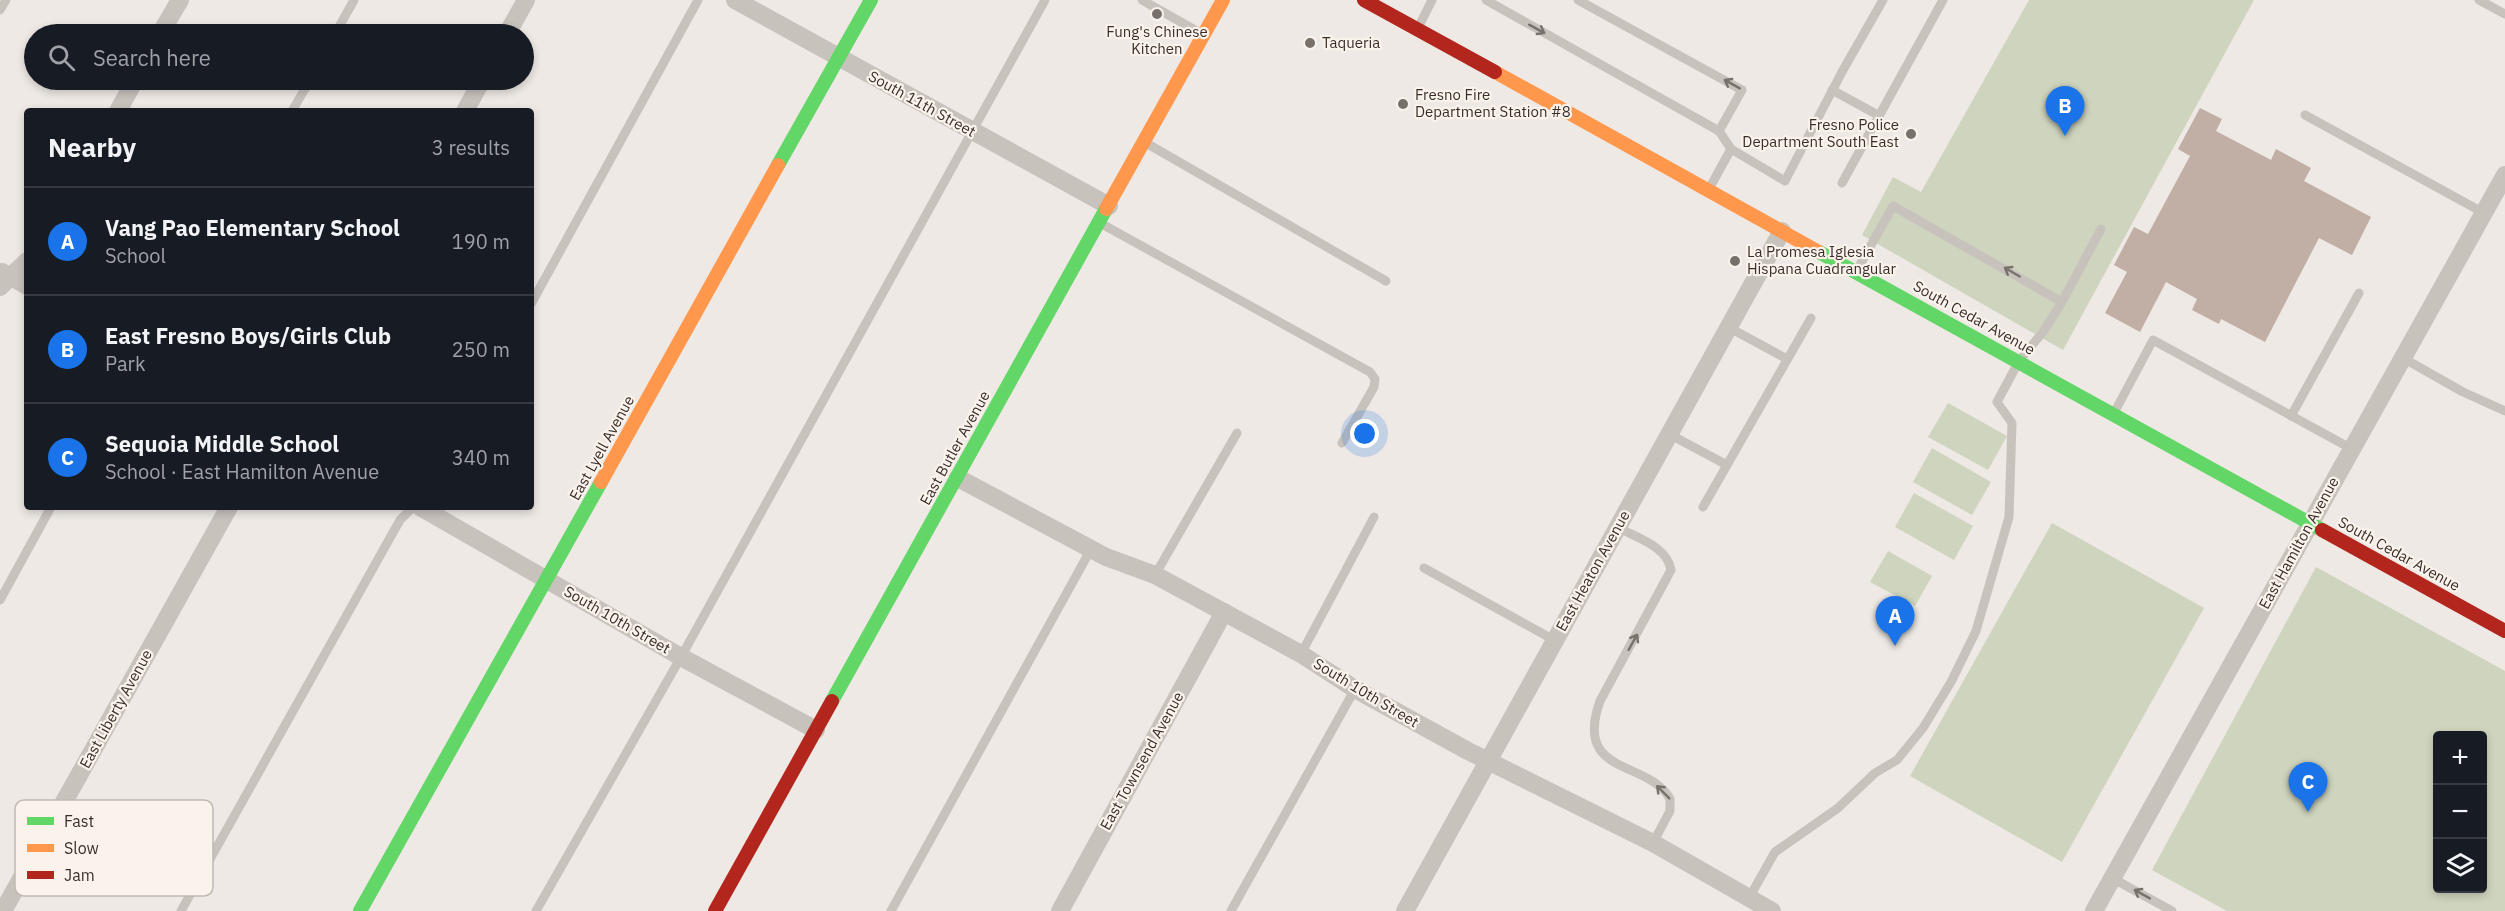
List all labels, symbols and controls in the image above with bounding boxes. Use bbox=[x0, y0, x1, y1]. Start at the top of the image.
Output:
marker: Fung's Chinese Kitchen bbox=[1150, 7, 1164, 21]
place label: Fung's Chinese Kitchen bbox=[1106, 22, 1208, 58]
one-way arrow bbox=[1528, 23, 1545, 35]
search box bbox=[24, 24, 534, 90]
place label: Taqueria bbox=[1322, 33, 1380, 52]
marker: Taqueria bbox=[1303, 36, 1317, 50]
icon: search bbox=[45, 41, 78, 74]
text: Search here bbox=[93, 43, 211, 72]
street label: South 11th Street bbox=[865, 66, 979, 141]
one-way arrow bbox=[1724, 78, 1741, 90]
place label: Fresno Fire Department Station #8 bbox=[1415, 85, 1571, 121]
pin: B bbox=[2046, 86, 2084, 136]
marker: Fresno Fire Department Station #8 bbox=[1396, 97, 1410, 111]
place label: Fresno Police Department South East bbox=[1742, 115, 1899, 151]
marker: Fresno Police Department South East bbox=[1904, 127, 1918, 141]
text: Nearby bbox=[48, 130, 136, 164]
text: 3 results bbox=[432, 134, 510, 161]
text: Vang Pao Elementary School bbox=[105, 213, 400, 242]
text: A bbox=[61, 228, 74, 255]
text: 190 m bbox=[452, 228, 510, 255]
text: School bbox=[105, 242, 166, 269]
place label: La Promesa Iglesia Hispana Cuadrangular bbox=[1747, 242, 1896, 278]
marker: La Promesa Iglesia Hispana Cuadrangular bbox=[1728, 254, 1742, 268]
one-way arrow bbox=[2003, 266, 2021, 277]
street label: South Cedar Avenue bbox=[1910, 276, 2038, 359]
text: East Fresno Boys/Girls Club bbox=[105, 321, 391, 350]
text: B bbox=[61, 336, 74, 363]
text: 250 m bbox=[452, 336, 510, 363]
text: Park bbox=[105, 350, 145, 377]
street label: East Butler Avenue bbox=[915, 387, 994, 508]
street label: East Lyell Avenue bbox=[565, 392, 638, 504]
your location bbox=[1350, 419, 1379, 448]
text: Sequoia Middle School bbox=[105, 429, 339, 458]
text: C bbox=[61, 444, 74, 471]
text: 340 m bbox=[452, 444, 510, 471]
text: School · East Hamilton Avenue bbox=[105, 458, 379, 485]
street label: East Hamilton Avenue bbox=[2254, 473, 2343, 612]
street label: East Heaton Avenue bbox=[1551, 507, 1634, 635]
street label: South Cedar Avenue bbox=[2335, 512, 2463, 595]
street label: South 10th Street bbox=[561, 581, 674, 658]
pin: A bbox=[1876, 596, 1914, 646]
one-way arrow bbox=[1627, 634, 1639, 651]
street label: East Liberty Avenue bbox=[75, 646, 156, 771]
street label: South 10th Street bbox=[1310, 654, 1422, 731]
street label: East Townsend Avenue bbox=[1096, 688, 1187, 833]
map controls bbox=[2433, 731, 2487, 893]
button: + bbox=[2433, 731, 2487, 785]
pin: C bbox=[2288, 762, 2328, 812]
one-way arrow bbox=[1656, 785, 1671, 800]
button: − bbox=[2433, 785, 2487, 839]
legend bbox=[15, 800, 213, 896]
text: Fast bbox=[64, 811, 94, 831]
text: Slow bbox=[64, 838, 99, 858]
button: layers bbox=[2433, 839, 2487, 893]
text: Jam bbox=[64, 865, 95, 885]
one-way arrow bbox=[2134, 888, 2151, 900]

